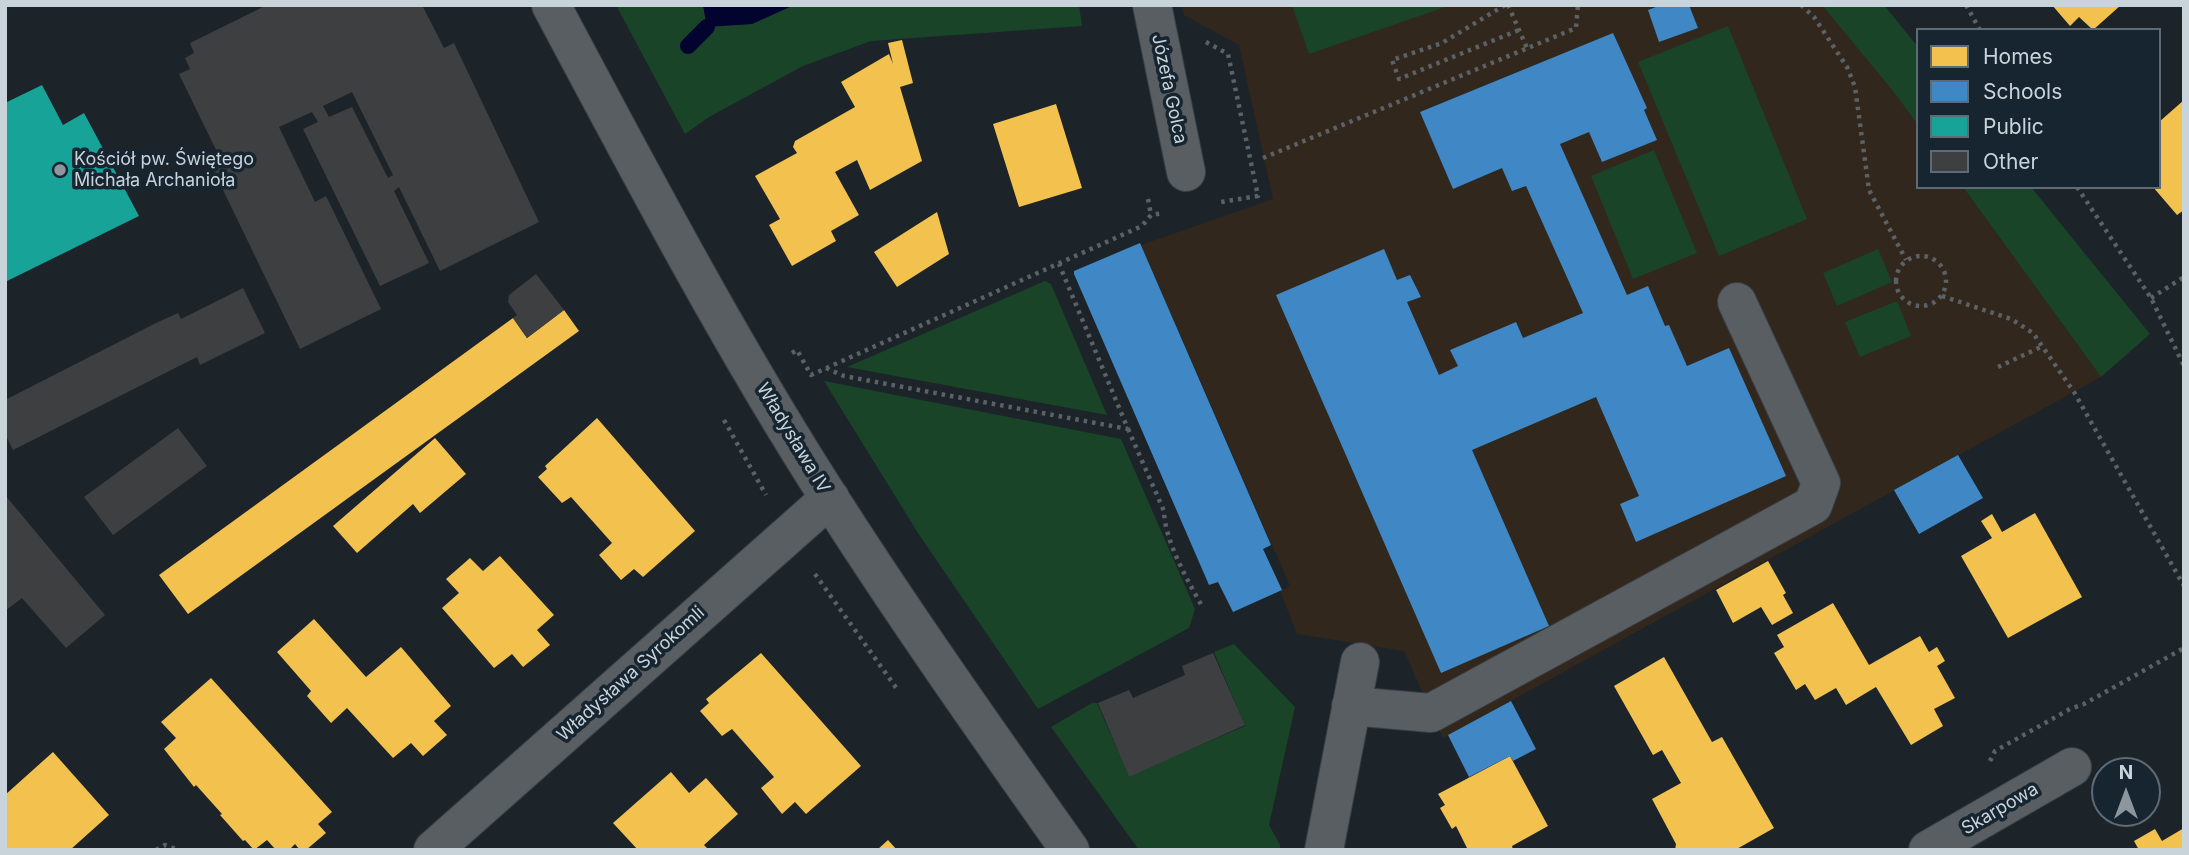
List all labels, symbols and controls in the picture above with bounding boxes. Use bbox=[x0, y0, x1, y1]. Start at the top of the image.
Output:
legend bbox=[1916, 28, 2161, 189]
street label: Józefa Golca bbox=[1147, 32, 1191, 146]
text: Homes bbox=[1983, 44, 2053, 69]
text: Schools bbox=[1983, 79, 2062, 104]
text: Public bbox=[1983, 114, 2044, 139]
place label: Kościół pw. Świętego Michała Archanioła bbox=[74, 149, 254, 192]
text: Other bbox=[1983, 149, 2039, 174]
marker: Kościół pw. Świętego Michała Archanioła bbox=[52, 162, 68, 178]
street label: Władysława IV bbox=[752, 379, 834, 497]
street label: Władysława Syrokomli bbox=[553, 602, 709, 746]
north arrow bbox=[2091, 757, 2161, 827]
text: N bbox=[2119, 761, 2133, 784]
street label: Skarpowa bbox=[1958, 778, 2042, 840]

